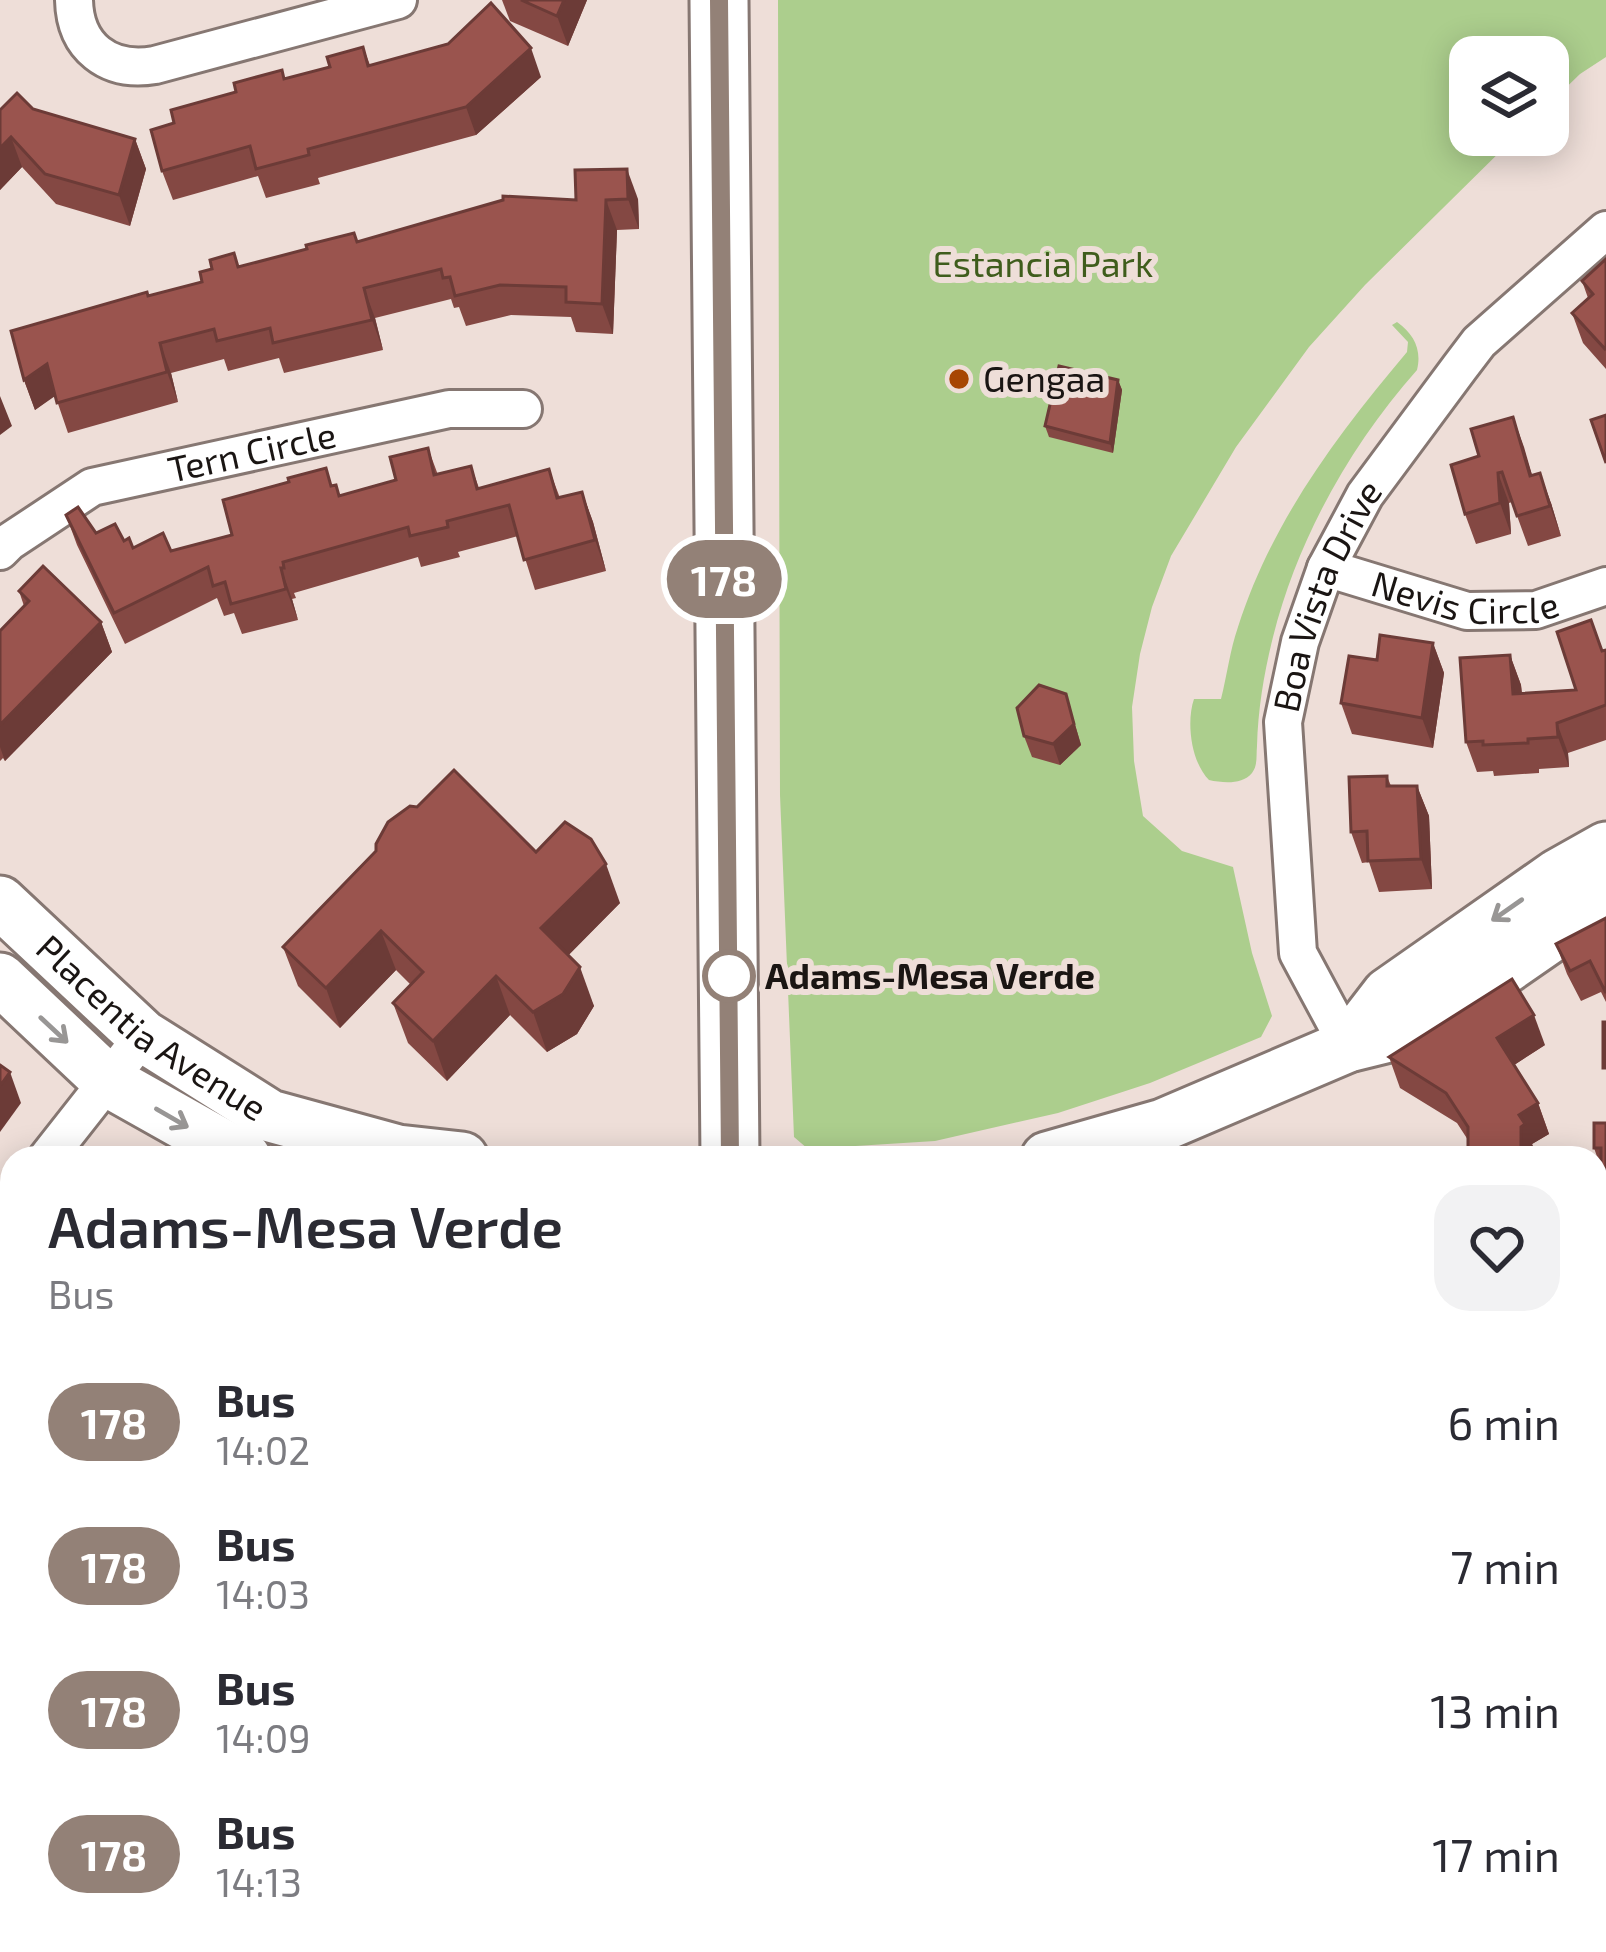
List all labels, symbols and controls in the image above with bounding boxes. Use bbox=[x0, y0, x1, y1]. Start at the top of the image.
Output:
map controls bbox=[1449, 36, 1569, 156]
button: layers bbox=[1449, 36, 1569, 156]
park label: Estancia Park bbox=[933, 241, 1153, 284]
place label: Gengaa bbox=[983, 356, 1105, 399]
marker: Gengaa bbox=[946, 366, 972, 392]
street label: Tern Circle bbox=[164, 411, 340, 490]
street label: Boa Vista Drive bbox=[1263, 470, 1389, 715]
line badge: 178 bbox=[655, 540, 793, 618]
text: 178 bbox=[691, 554, 757, 604]
street label: Nevis Circle bbox=[1367, 560, 1564, 631]
one-way arrow bbox=[1491, 897, 1525, 922]
street label: Placentia Avenue bbox=[29, 925, 275, 1129]
marker: Adams-Mesa Verde bbox=[704, 951, 754, 1001]
place label: Adams-Mesa Verde bbox=[765, 953, 1095, 996]
one-way arrow bbox=[39, 1016, 68, 1044]
one-way arrow bbox=[154, 1107, 189, 1130]
button: heart bbox=[1434, 1185, 1560, 1311]
text: Adams-Mesa Verde bbox=[48, 1191, 563, 1259]
text: Bus bbox=[48, 1270, 114, 1317]
text: Bus bbox=[216, 1372, 295, 1426]
text: 6 min bbox=[1447, 1395, 1560, 1449]
text: 178 bbox=[81, 1397, 147, 1447]
text: 14:02 bbox=[216, 1426, 310, 1473]
text: Bus bbox=[216, 1516, 295, 1570]
text: 7 min bbox=[1450, 1539, 1560, 1593]
text: 178 bbox=[81, 1541, 147, 1591]
text: 14:03 bbox=[216, 1570, 310, 1617]
text: Bus bbox=[216, 1660, 295, 1714]
text: 13 min bbox=[1430, 1683, 1560, 1737]
text: 178 bbox=[81, 1685, 147, 1735]
text: 14:09 bbox=[216, 1714, 311, 1761]
text: Bus bbox=[216, 1804, 295, 1858]
text: 17 min bbox=[1432, 1827, 1560, 1881]
text: 178 bbox=[81, 1829, 147, 1879]
text: 14:13 bbox=[216, 1858, 302, 1905]

